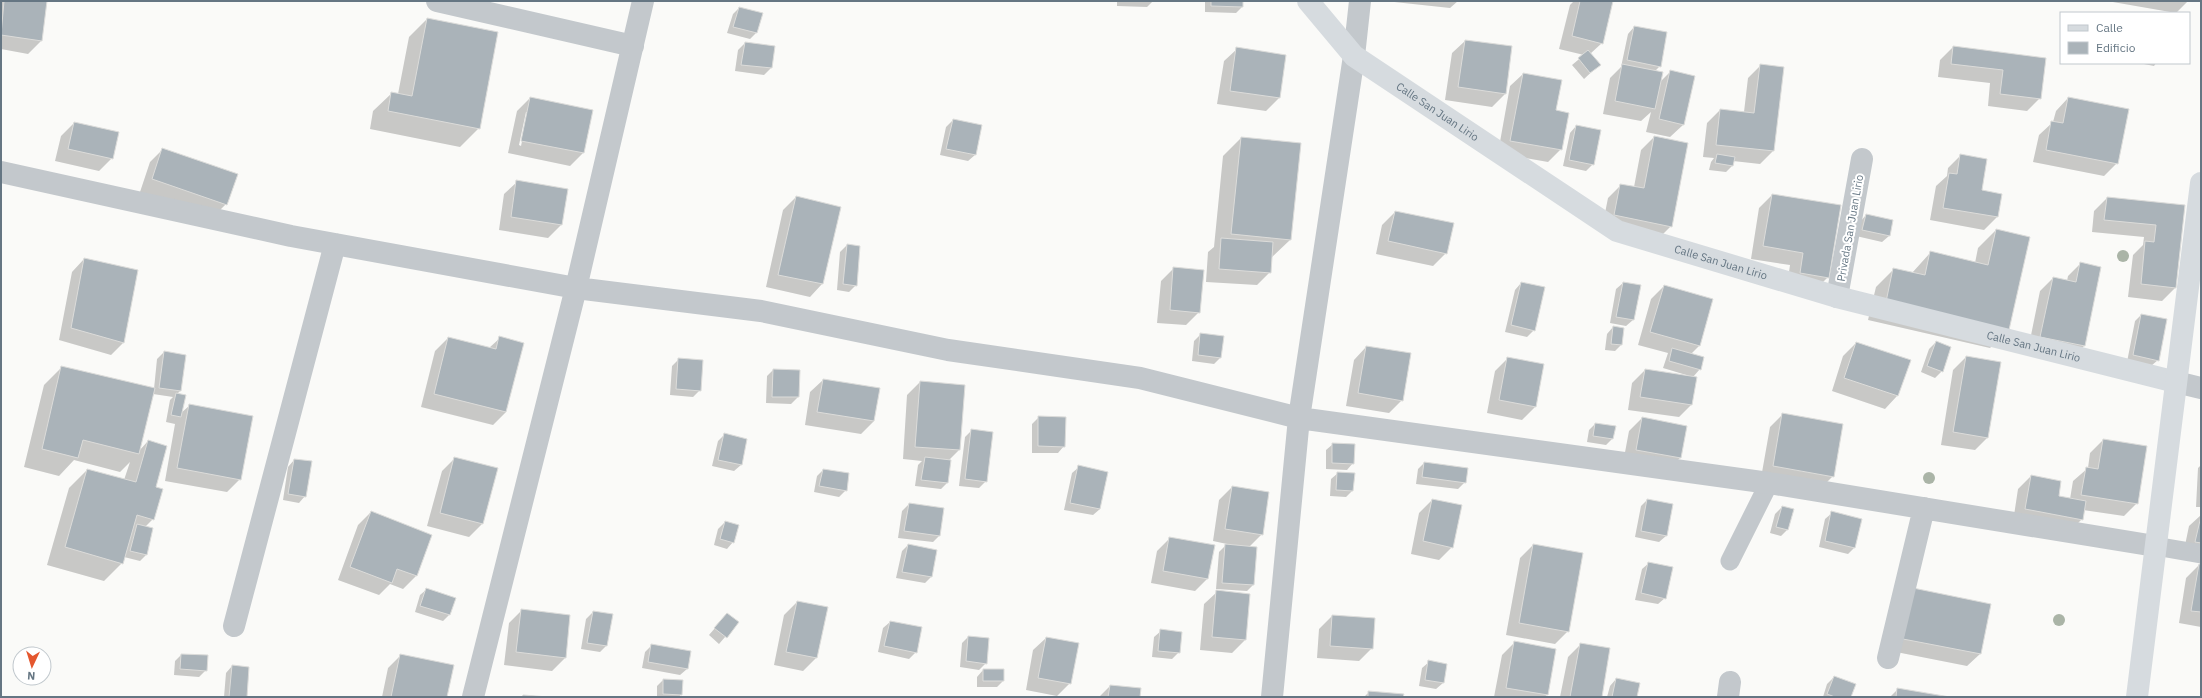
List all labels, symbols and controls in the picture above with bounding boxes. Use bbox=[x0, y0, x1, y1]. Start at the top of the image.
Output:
legend bbox=[2060, 12, 2190, 64]
text: Calle bbox=[2096, 20, 2123, 35]
text: Edificio bbox=[2096, 40, 2136, 55]
street label: Calle San Juan Lirio bbox=[1394, 79, 1481, 144]
street label: Privada San Juan Lirio bbox=[1834, 173, 1866, 283]
street label: Calle San Juan Lirio bbox=[1673, 242, 1769, 283]
street label: Calle San Juan Lirio bbox=[1985, 328, 2082, 365]
north arrow bbox=[12, 646, 52, 686]
text: N bbox=[27, 669, 36, 683]

